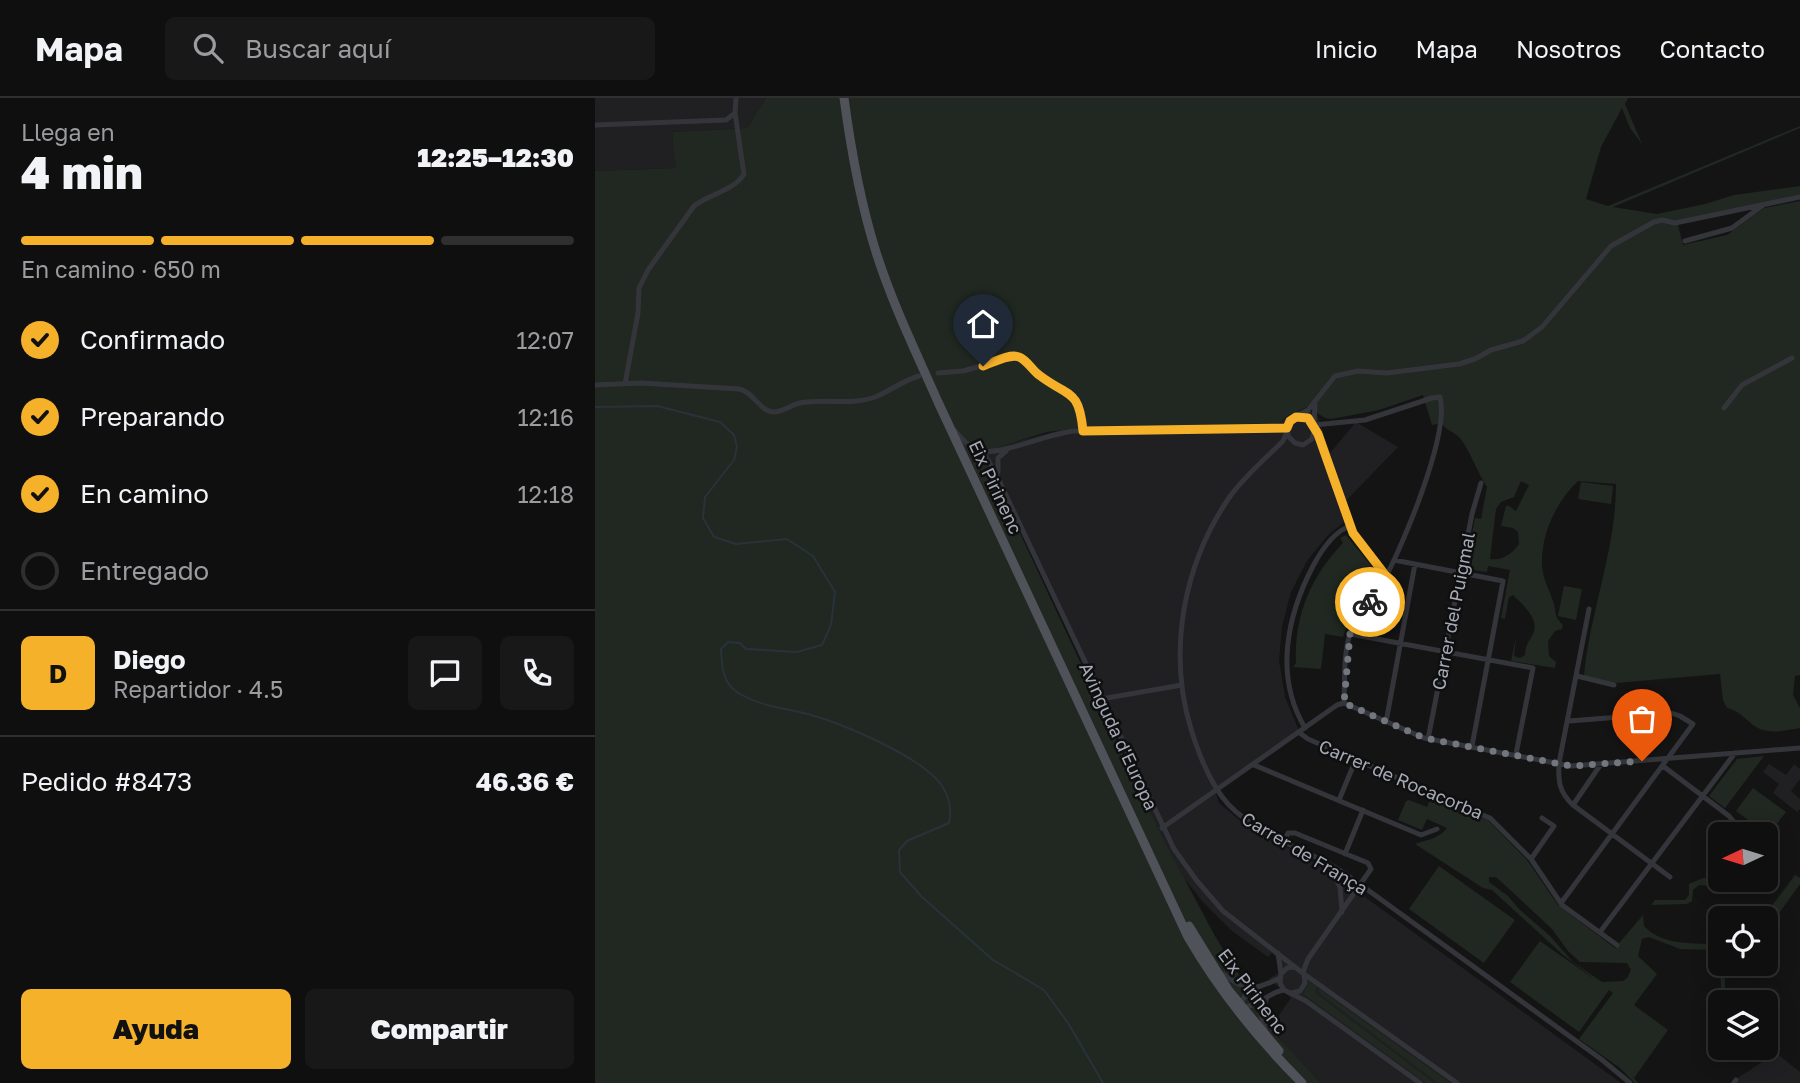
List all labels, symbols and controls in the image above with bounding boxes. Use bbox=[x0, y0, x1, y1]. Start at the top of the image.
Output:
search box bbox=[165, 17, 655, 80]
text: Mapa bbox=[35, 29, 123, 68]
icon: search bbox=[189, 29, 227, 67]
text: Buscar aquí bbox=[245, 33, 391, 64]
text: Inicio bbox=[1315, 34, 1377, 63]
text: Mapa bbox=[1415, 34, 1478, 63]
text: Nosotros bbox=[1516, 34, 1622, 63]
text: Contacto bbox=[1660, 34, 1765, 63]
text: Llega en bbox=[21, 118, 115, 146]
text: 12:25–12:30 bbox=[417, 142, 574, 173]
text: 4 min bbox=[21, 144, 143, 199]
text: En camino · 650 m bbox=[21, 255, 221, 283]
pin bbox=[953, 294, 1013, 366]
icon: home bbox=[964, 305, 1002, 343]
icon: check bbox=[21, 321, 59, 359]
text: Confirmado bbox=[80, 324, 225, 355]
text: 12:07 bbox=[516, 326, 574, 354]
icon: check bbox=[21, 398, 59, 436]
text: Preparando bbox=[80, 401, 225, 432]
text: 12:16 bbox=[518, 403, 574, 431]
street label: Eix Pirinenc bbox=[965, 437, 1027, 538]
icon: check bbox=[21, 475, 59, 513]
text: En camino bbox=[80, 478, 209, 509]
text: 12:18 bbox=[517, 480, 574, 508]
street label: Carrer del Puigmal bbox=[1427, 530, 1479, 692]
text: Entregado bbox=[80, 555, 209, 586]
courier bbox=[1335, 567, 1405, 637]
icon: bike bbox=[1351, 583, 1389, 621]
button: chat bbox=[408, 636, 482, 710]
button: phone bbox=[500, 636, 574, 710]
text: Diego bbox=[113, 644, 186, 675]
text: D bbox=[49, 658, 67, 689]
street label: Avinguda d'Europa bbox=[1075, 659, 1163, 813]
text: Repartidor · 4.5 bbox=[113, 675, 283, 703]
pin bbox=[1612, 689, 1672, 761]
icon: bag bbox=[1623, 700, 1661, 738]
street label: Carrer de Rocacorba bbox=[1316, 734, 1486, 824]
text: Pedido #8473 bbox=[21, 766, 192, 797]
text: 46.36 € bbox=[476, 766, 574, 797]
street label: Carrer de França bbox=[1238, 807, 1372, 899]
north arrow bbox=[1708, 822, 1778, 892]
map controls bbox=[1708, 822, 1778, 1060]
button: locate bbox=[1708, 906, 1778, 976]
street label: Eix Pirinenc bbox=[1214, 944, 1292, 1038]
button: Ayuda bbox=[21, 989, 291, 1069]
button: Compartir bbox=[305, 989, 574, 1069]
button: layers bbox=[1708, 990, 1778, 1060]

